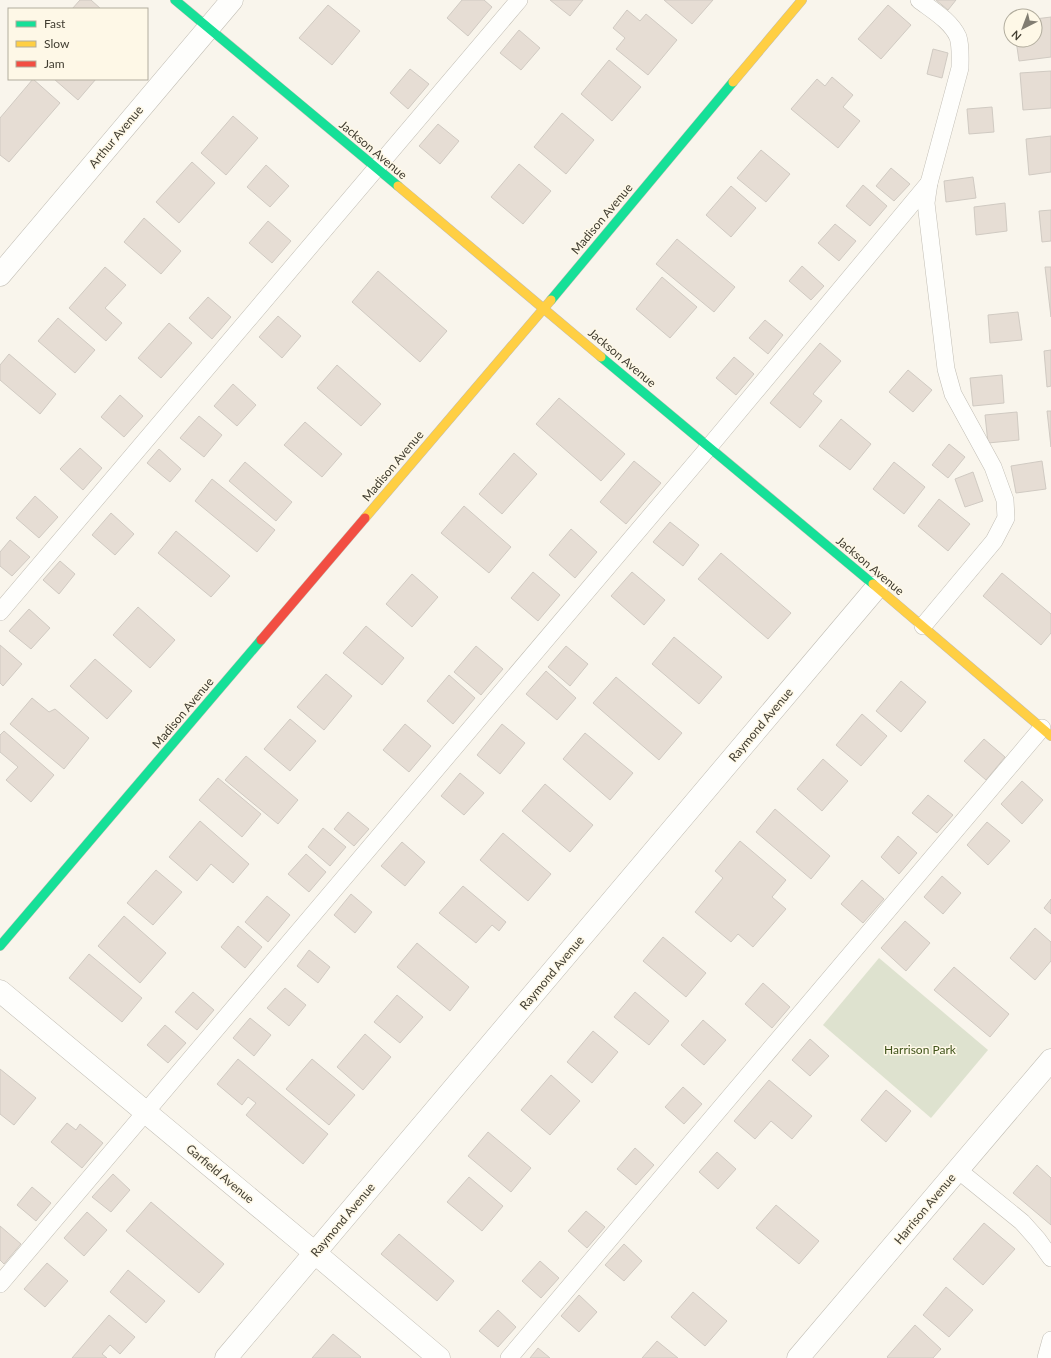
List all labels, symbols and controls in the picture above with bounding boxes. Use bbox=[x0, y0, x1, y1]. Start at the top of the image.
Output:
legend bbox=[8, 8, 148, 80]
north arrow bbox=[1003, 8, 1043, 48]
text: Fast bbox=[44, 16, 66, 31]
text: N bbox=[1008, 28, 1023, 43]
text: Slow bbox=[44, 36, 70, 51]
text: Jam bbox=[44, 56, 65, 71]
street label: Arthur Avenue bbox=[85, 102, 146, 171]
street label: Jackson Avenue bbox=[336, 117, 410, 182]
street label: Madison Avenue bbox=[568, 180, 636, 257]
street label: Jackson Avenue bbox=[585, 325, 659, 390]
street label: Madison Avenue bbox=[359, 427, 427, 504]
street label: Jackson Avenue bbox=[833, 533, 907, 598]
street label: Madison Avenue bbox=[149, 674, 217, 751]
street label: Raymond Avenue bbox=[725, 685, 796, 765]
street label: Raymond Avenue bbox=[516, 933, 587, 1013]
park label: Harrison Park bbox=[884, 1042, 957, 1057]
street label: Garfield Avenue bbox=[183, 1141, 257, 1206]
street label: Harrison Avenue bbox=[891, 1170, 959, 1247]
street label: Raymond Avenue bbox=[307, 1180, 378, 1260]

